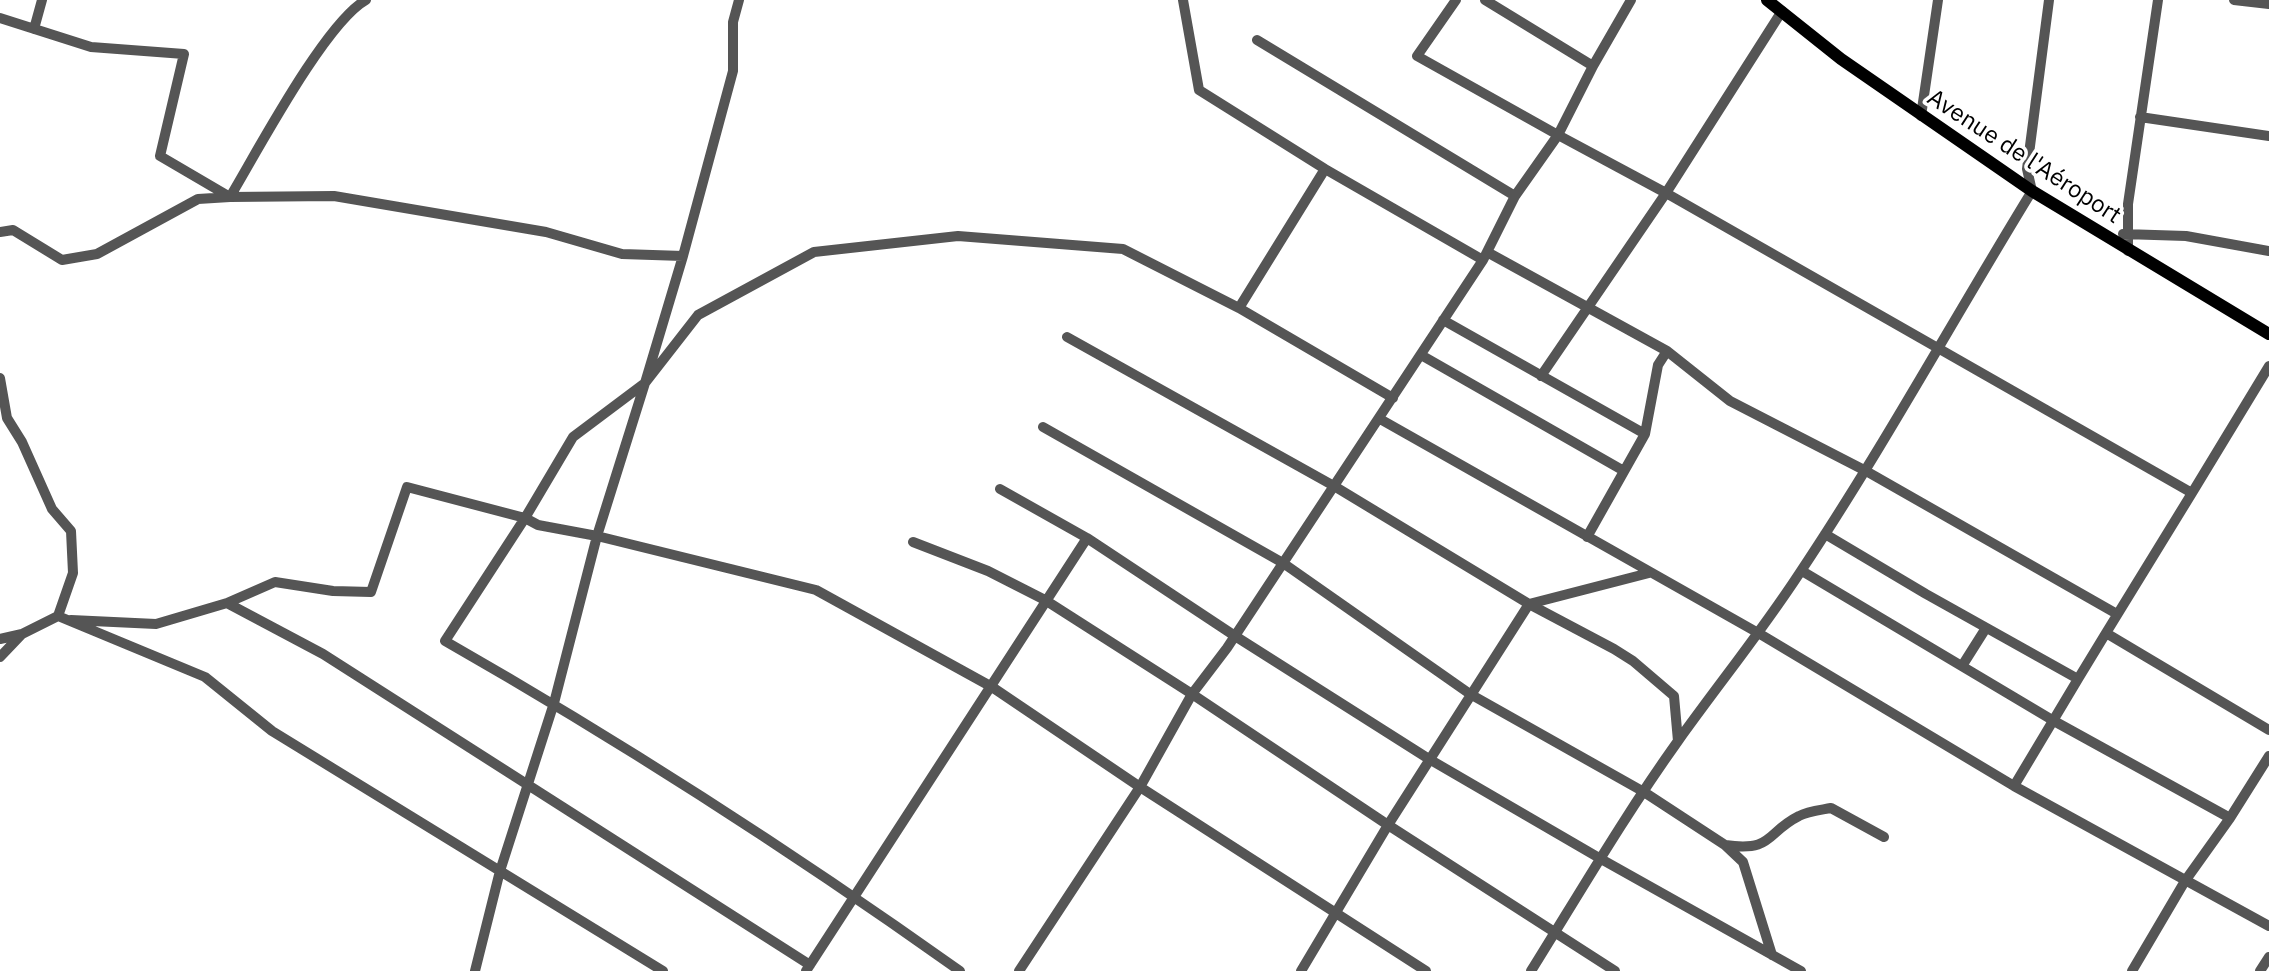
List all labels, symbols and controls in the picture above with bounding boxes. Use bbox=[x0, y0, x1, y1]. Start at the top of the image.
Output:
street label: Avenue de l'Aéroport bbox=[1922, 84, 2126, 230]

